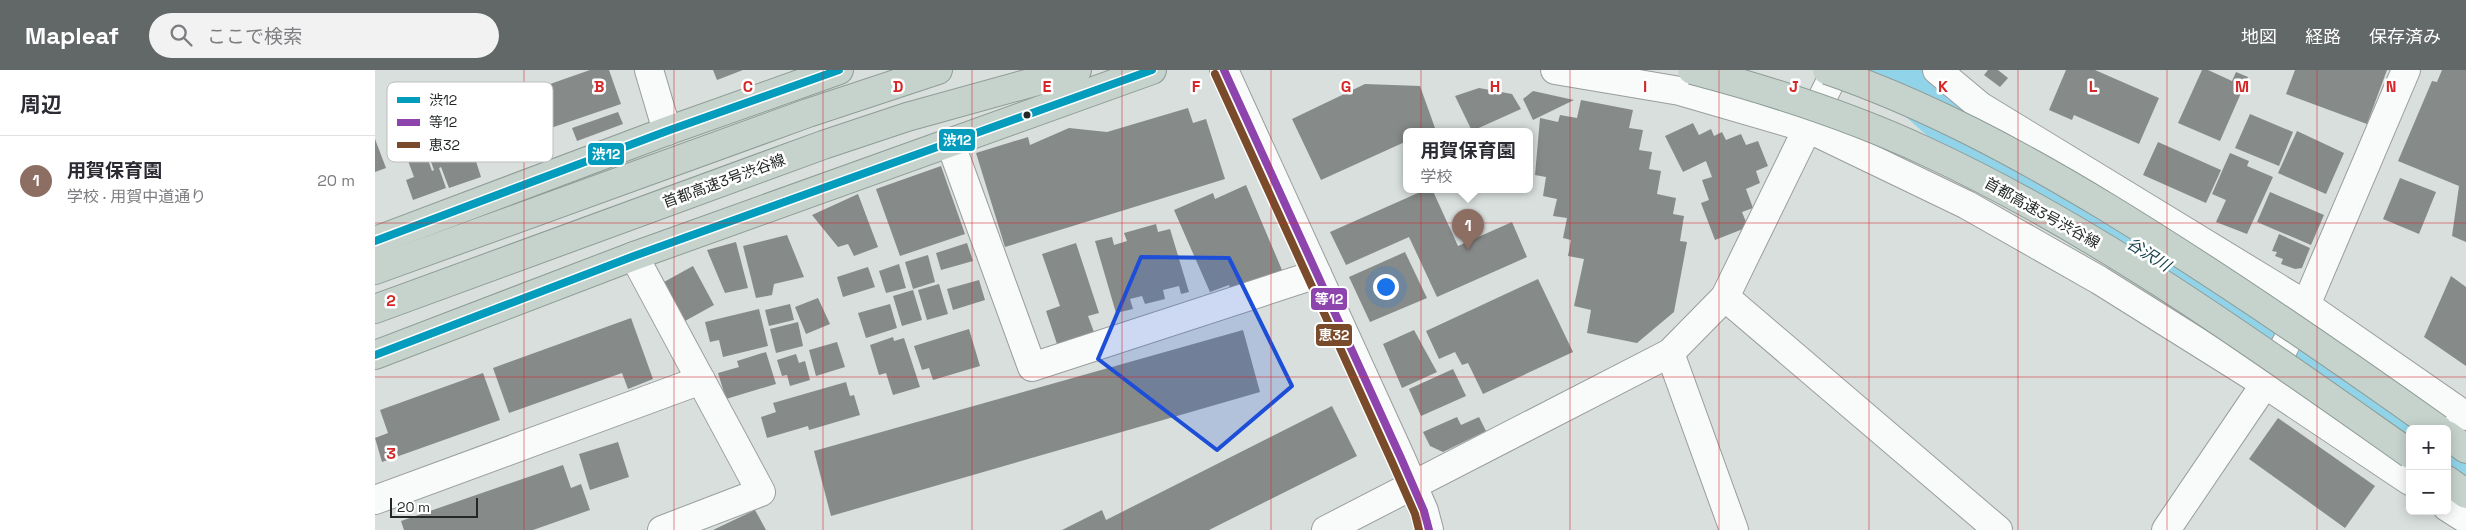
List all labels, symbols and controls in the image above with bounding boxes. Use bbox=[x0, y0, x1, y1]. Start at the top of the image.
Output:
search box bbox=[149, 13, 499, 58]
text: Mapleaf bbox=[25, 20, 119, 51]
icon: search bbox=[167, 21, 195, 49]
text: ここで検索 bbox=[207, 24, 302, 49]
text: 地図 bbox=[2241, 25, 2277, 48]
text: 経路 bbox=[2305, 25, 2341, 48]
text: 保存済み bbox=[2369, 25, 2441, 48]
text: B bbox=[594, 76, 604, 97]
text: C bbox=[743, 76, 753, 97]
text: D bbox=[893, 76, 903, 97]
text: E bbox=[1043, 76, 1052, 97]
text: F bbox=[1192, 76, 1201, 97]
text: G bbox=[1341, 76, 1351, 97]
text: H bbox=[1490, 76, 1500, 97]
text: I bbox=[1643, 76, 1647, 97]
text: J bbox=[1789, 76, 1799, 97]
text: K bbox=[1938, 76, 1948, 97]
text: L bbox=[2089, 76, 2098, 97]
text: M bbox=[2235, 76, 2249, 97]
text: N bbox=[2386, 76, 2396, 97]
legend bbox=[387, 82, 553, 162]
text: 周辺 bbox=[20, 91, 62, 118]
text: 渋12 bbox=[429, 91, 457, 109]
unlabelled marker bbox=[1022, 110, 1032, 120]
text: 等12 bbox=[429, 113, 457, 131]
line badge: 渋12 bbox=[938, 128, 976, 152]
popup bbox=[1403, 128, 1533, 193]
text: 渋12 bbox=[943, 131, 971, 149]
text: 恵32 bbox=[429, 136, 460, 154]
text: 用賀保育園 bbox=[1420, 138, 1516, 163]
line badge: 渋12 bbox=[587, 142, 625, 166]
text: 渋12 bbox=[592, 145, 620, 163]
street label: 首都高速3号渋谷線 bbox=[660, 150, 788, 212]
text: 用賀保育園 bbox=[67, 158, 162, 183]
text: 学校 bbox=[1420, 166, 1453, 187]
text: 1 bbox=[32, 170, 40, 191]
text: 20 m bbox=[317, 170, 355, 191]
street label: 首都高速3号渋谷線 bbox=[1981, 173, 2103, 252]
text: 学校 · 用賀中道通り bbox=[67, 186, 206, 207]
pin: 1 bbox=[1452, 209, 1484, 250]
water label: 谷沢川 bbox=[2123, 233, 2176, 277]
your location bbox=[1373, 274, 1399, 300]
line badge: 等12 bbox=[1310, 287, 1348, 311]
text: 2 bbox=[386, 290, 396, 311]
text: 等12 bbox=[1315, 290, 1343, 308]
line badge: 恵32 bbox=[1315, 323, 1353, 347]
text: 恵32 bbox=[1319, 326, 1349, 344]
map controls bbox=[2406, 425, 2451, 515]
button: + bbox=[2406, 425, 2451, 470]
text: 3 bbox=[386, 443, 396, 464]
button: − bbox=[2406, 470, 2451, 515]
scale bar bbox=[390, 495, 477, 518]
text: 20 m bbox=[397, 498, 430, 516]

